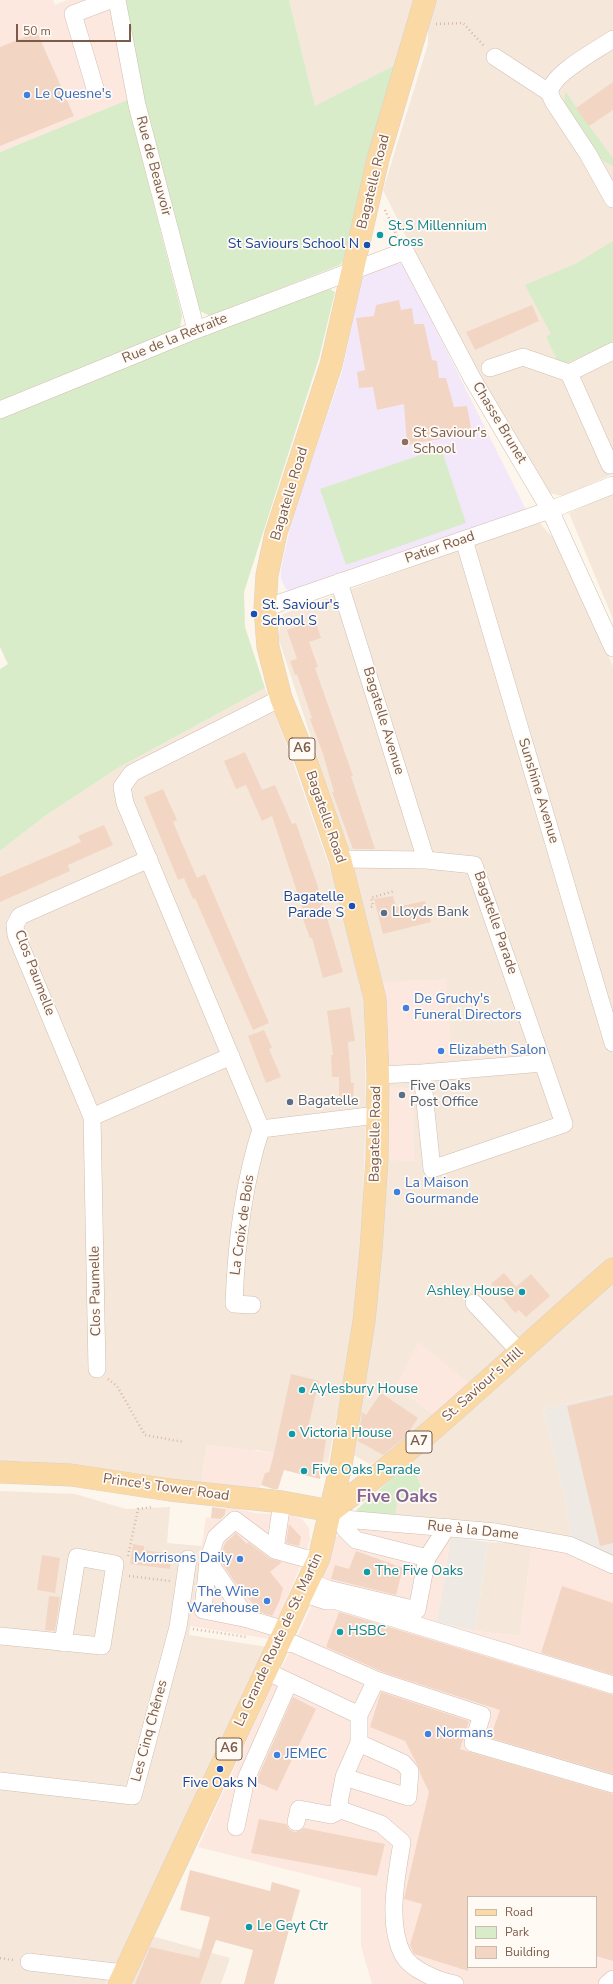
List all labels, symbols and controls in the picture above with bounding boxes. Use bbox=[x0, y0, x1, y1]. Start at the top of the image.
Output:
scale bar bbox=[18, 16, 133, 42]
text: 50 m bbox=[23, 23, 51, 39]
place label: Le Quesne's bbox=[35, 87, 112, 103]
marker: Le Quesne's bbox=[22, 90, 32, 100]
street label: Rue de Beauvoir bbox=[132, 114, 174, 218]
street label: Bagatelle Road bbox=[354, 133, 394, 231]
place label: St.S Millennium Cross bbox=[388, 219, 487, 252]
marker: St.S Millennium Cross bbox=[375, 230, 385, 240]
place label: St Saviours School N bbox=[228, 237, 359, 253]
marker: St Saviours School N bbox=[362, 240, 372, 250]
street label: Rue de la Retraite bbox=[120, 310, 230, 368]
street label: Chasse Brunet bbox=[468, 379, 530, 467]
place label: St Saviour's School bbox=[413, 426, 487, 458]
marker: St Saviour's School bbox=[400, 437, 410, 447]
street label: Bagatelle Road bbox=[268, 445, 312, 543]
street label: Patier Road bbox=[403, 528, 477, 568]
place label: St. Saviour's School S bbox=[262, 598, 339, 630]
marker: St. Saviour's School S bbox=[249, 609, 259, 619]
street label: Bagatelle Avenue bbox=[359, 665, 407, 777]
street label: Sunshine Avenue bbox=[514, 736, 562, 846]
road number: A6 bbox=[289, 738, 315, 760]
street label: Bagatelle Road bbox=[301, 769, 349, 865]
street label: Bagatelle Parade bbox=[469, 869, 521, 977]
place label: Bagatelle Parade S bbox=[284, 890, 344, 922]
marker: Bagatelle Parade S bbox=[347, 901, 357, 911]
place label: Lloyds Bank bbox=[392, 905, 469, 921]
marker: Lloyds Bank bbox=[379, 908, 389, 918]
street label: Clos Paumelle bbox=[10, 928, 58, 1018]
place label: De Gruchy's Funeral Directors bbox=[414, 992, 522, 1024]
marker: De Gruchy's Funeral Directors bbox=[401, 1003, 411, 1013]
place label: Elizabeth Salon bbox=[449, 1043, 546, 1059]
marker: Elizabeth Salon bbox=[436, 1046, 446, 1056]
place label: Five Oaks Post Office bbox=[410, 1079, 478, 1112]
street label: Bagatelle Road bbox=[367, 1086, 385, 1182]
marker: Five Oaks Post Office bbox=[397, 1090, 407, 1100]
place label: Bagatelle bbox=[298, 1094, 358, 1110]
marker: Bagatelle bbox=[285, 1097, 295, 1107]
street label: La Croix de Bois bbox=[228, 1174, 258, 1276]
place label: La Maison Gourmande bbox=[405, 1176, 479, 1208]
marker: La Maison Gourmande bbox=[392, 1187, 402, 1197]
street label: Clos Paumelle bbox=[87, 1246, 105, 1336]
place label: Ashley House bbox=[426, 1284, 514, 1300]
marker: Ashley House bbox=[517, 1287, 527, 1297]
street label: St. Saviour's Hill bbox=[439, 1344, 527, 1426]
place label: Aylesbury House bbox=[310, 1382, 418, 1398]
marker: Aylesbury House bbox=[297, 1385, 307, 1395]
place label: Victoria House bbox=[300, 1426, 392, 1442]
marker: Victoria House bbox=[287, 1429, 297, 1439]
road number: A7 bbox=[406, 1431, 432, 1453]
place label: Five Oaks Parade bbox=[312, 1463, 420, 1479]
marker: Five Oaks Parade bbox=[299, 1466, 309, 1476]
street label: Prince's Tower Road bbox=[102, 1471, 230, 1505]
district label: Five Oaks bbox=[357, 1487, 437, 1509]
street label: Rue à la Dame bbox=[427, 1518, 519, 1544]
place label: Morrisons Daily bbox=[134, 1551, 232, 1567]
street label: La Grande Route de St. Martin bbox=[231, 1551, 327, 1729]
marker: Morrisons Daily bbox=[235, 1554, 245, 1564]
place label: The Five Oaks bbox=[375, 1564, 463, 1580]
marker: The Five Oaks bbox=[362, 1567, 372, 1577]
place label: The Wine Warehouse bbox=[187, 1585, 259, 1618]
marker: The Wine Warehouse bbox=[262, 1596, 272, 1606]
place label: HSBC bbox=[348, 1624, 386, 1640]
marker: HSBC bbox=[335, 1627, 345, 1637]
street label: Les Cinq Chênes bbox=[128, 1678, 172, 1784]
place label: Normans bbox=[436, 1726, 493, 1742]
marker: Normans bbox=[423, 1729, 433, 1739]
road number: A6 bbox=[216, 1738, 242, 1760]
place label: JEMEC bbox=[285, 1747, 327, 1763]
marker: JEMEC bbox=[272, 1750, 282, 1760]
marker: Five Oaks N bbox=[215, 1764, 225, 1774]
place label: Five Oaks N bbox=[183, 1776, 257, 1792]
legend bbox=[467, 1896, 597, 1968]
text: Road bbox=[505, 1904, 533, 1920]
place label: Le Geyt Ctr bbox=[257, 1919, 328, 1935]
marker: Le Geyt Ctr bbox=[244, 1922, 254, 1932]
text: Park bbox=[505, 1924, 529, 1940]
text: Building bbox=[505, 1944, 550, 1960]

